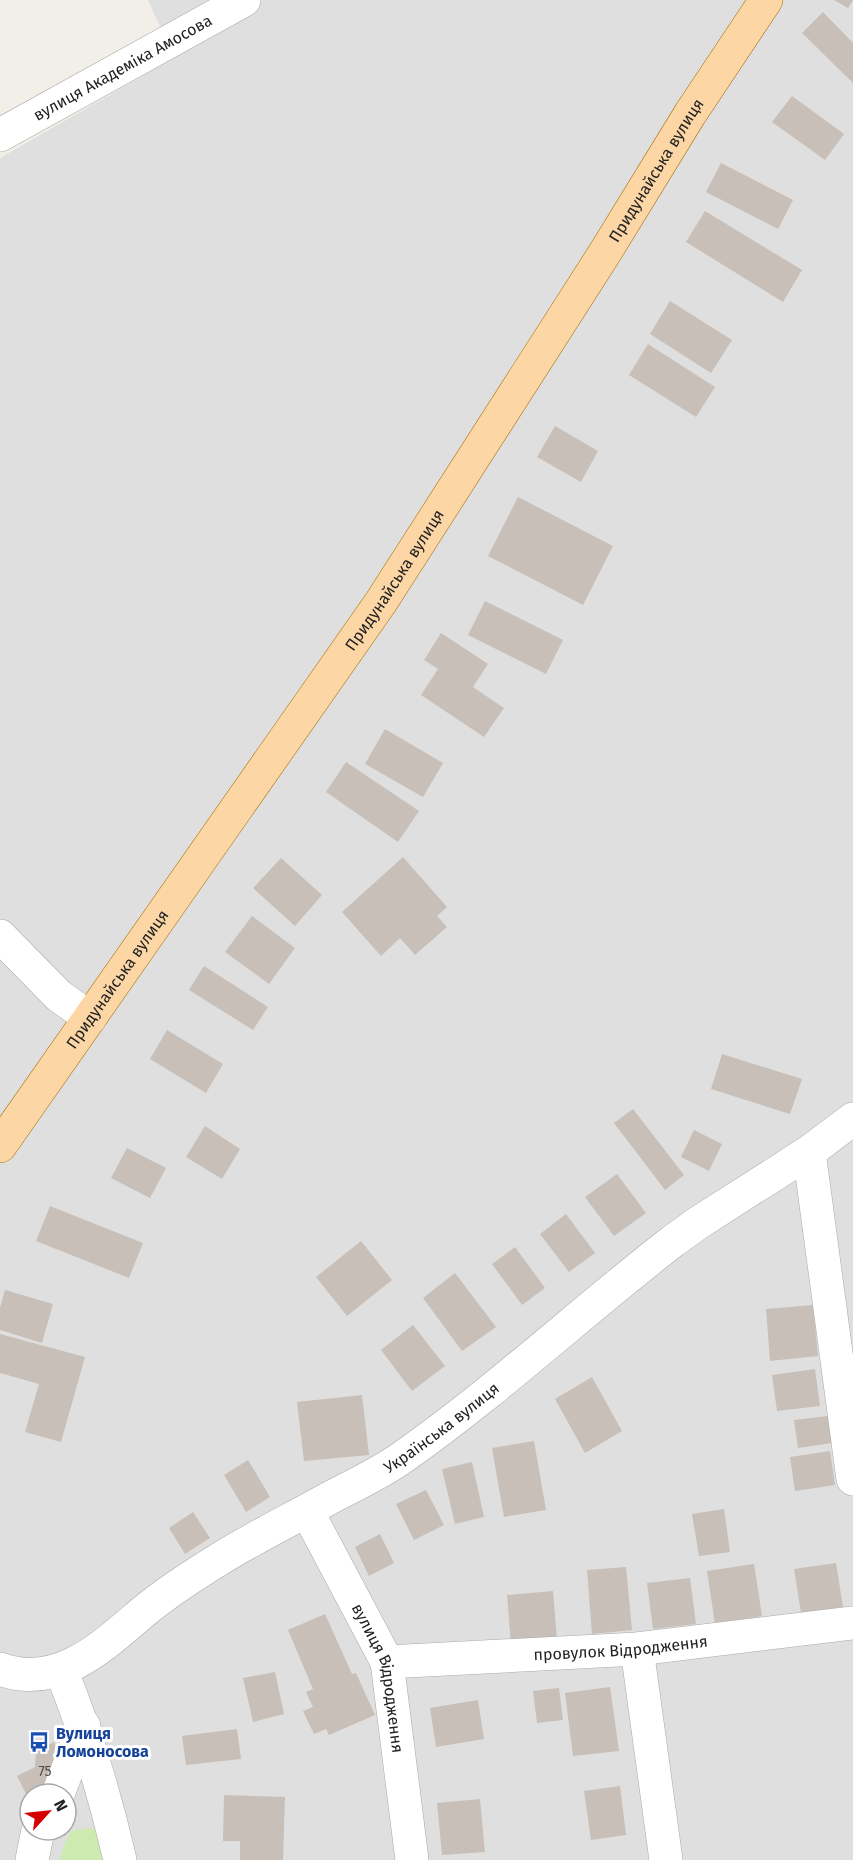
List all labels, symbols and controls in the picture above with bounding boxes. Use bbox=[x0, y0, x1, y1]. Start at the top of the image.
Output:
street label: вулиця Академіка Амосова bbox=[30, 10, 215, 124]
street label: Придунайська вулиця bbox=[604, 95, 707, 245]
street label: Придунайська вулиця bbox=[341, 506, 447, 654]
street label: Придунайська вулиця bbox=[62, 906, 172, 1052]
street label: Українська вулиця bbox=[380, 1378, 503, 1477]
street label: вулиця Відродження bbox=[348, 1600, 408, 1754]
street label: провулок Відродження bbox=[533, 1631, 709, 1664]
place label: Вулиця Ломоносова bbox=[56, 1724, 149, 1761]
bus stop icon: Вулиця Ломоносова bbox=[27, 1730, 51, 1754]
house number: 75 bbox=[38, 1763, 52, 1780]
north arrow bbox=[18, 1782, 78, 1842]
text: N bbox=[50, 1796, 72, 1814]

